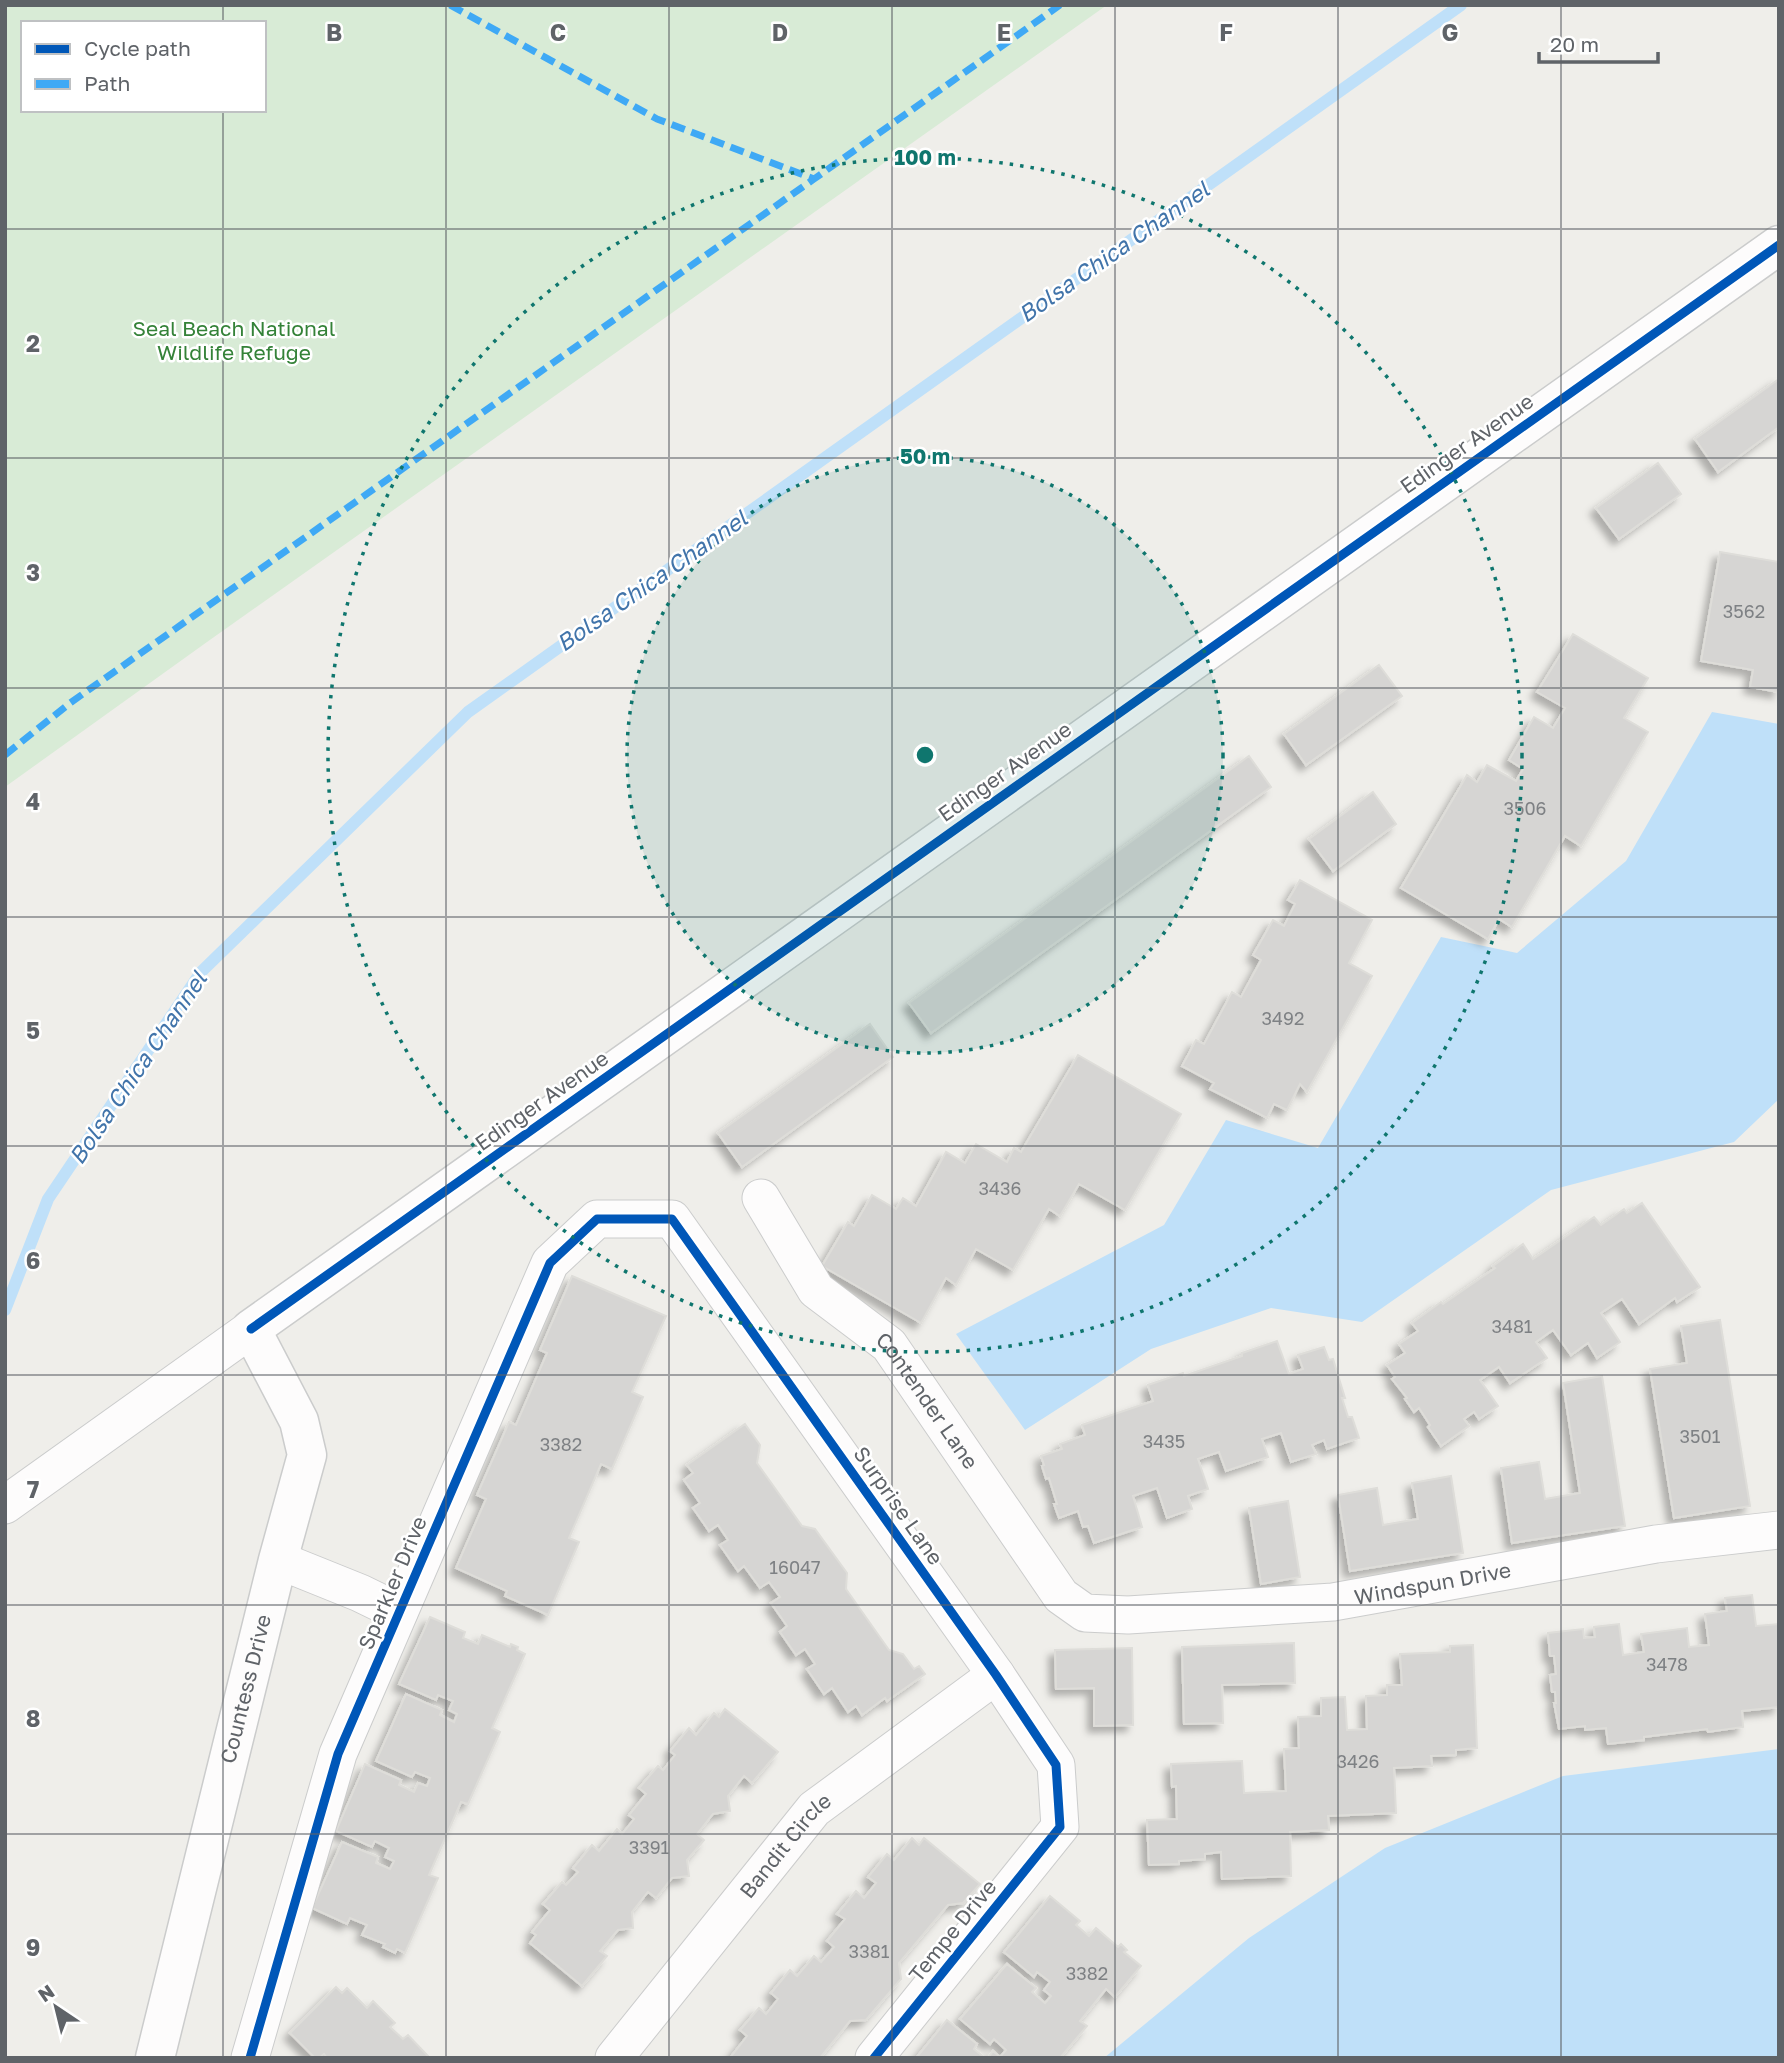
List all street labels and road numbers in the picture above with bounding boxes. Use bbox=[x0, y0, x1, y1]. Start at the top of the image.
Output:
street label: Edinger Avenue bbox=[1395, 388, 1538, 499]
street label: Edinger Avenue bbox=[933, 716, 1076, 827]
street label: Edinger Avenue bbox=[470, 1045, 613, 1156]
street label: Contender Lane bbox=[871, 1326, 984, 1474]
street label: Surprise Lane bbox=[848, 1441, 949, 1570]
street label: Sparkler Drive bbox=[352, 1512, 432, 1653]
street label: Windspun Drive bbox=[1352, 1556, 1513, 1610]
street label: Countess Drive bbox=[214, 1612, 276, 1766]
street label: Bandit Circle bbox=[734, 1787, 836, 1903]
street label: Tempe Drive bbox=[903, 1874, 1001, 1987]

